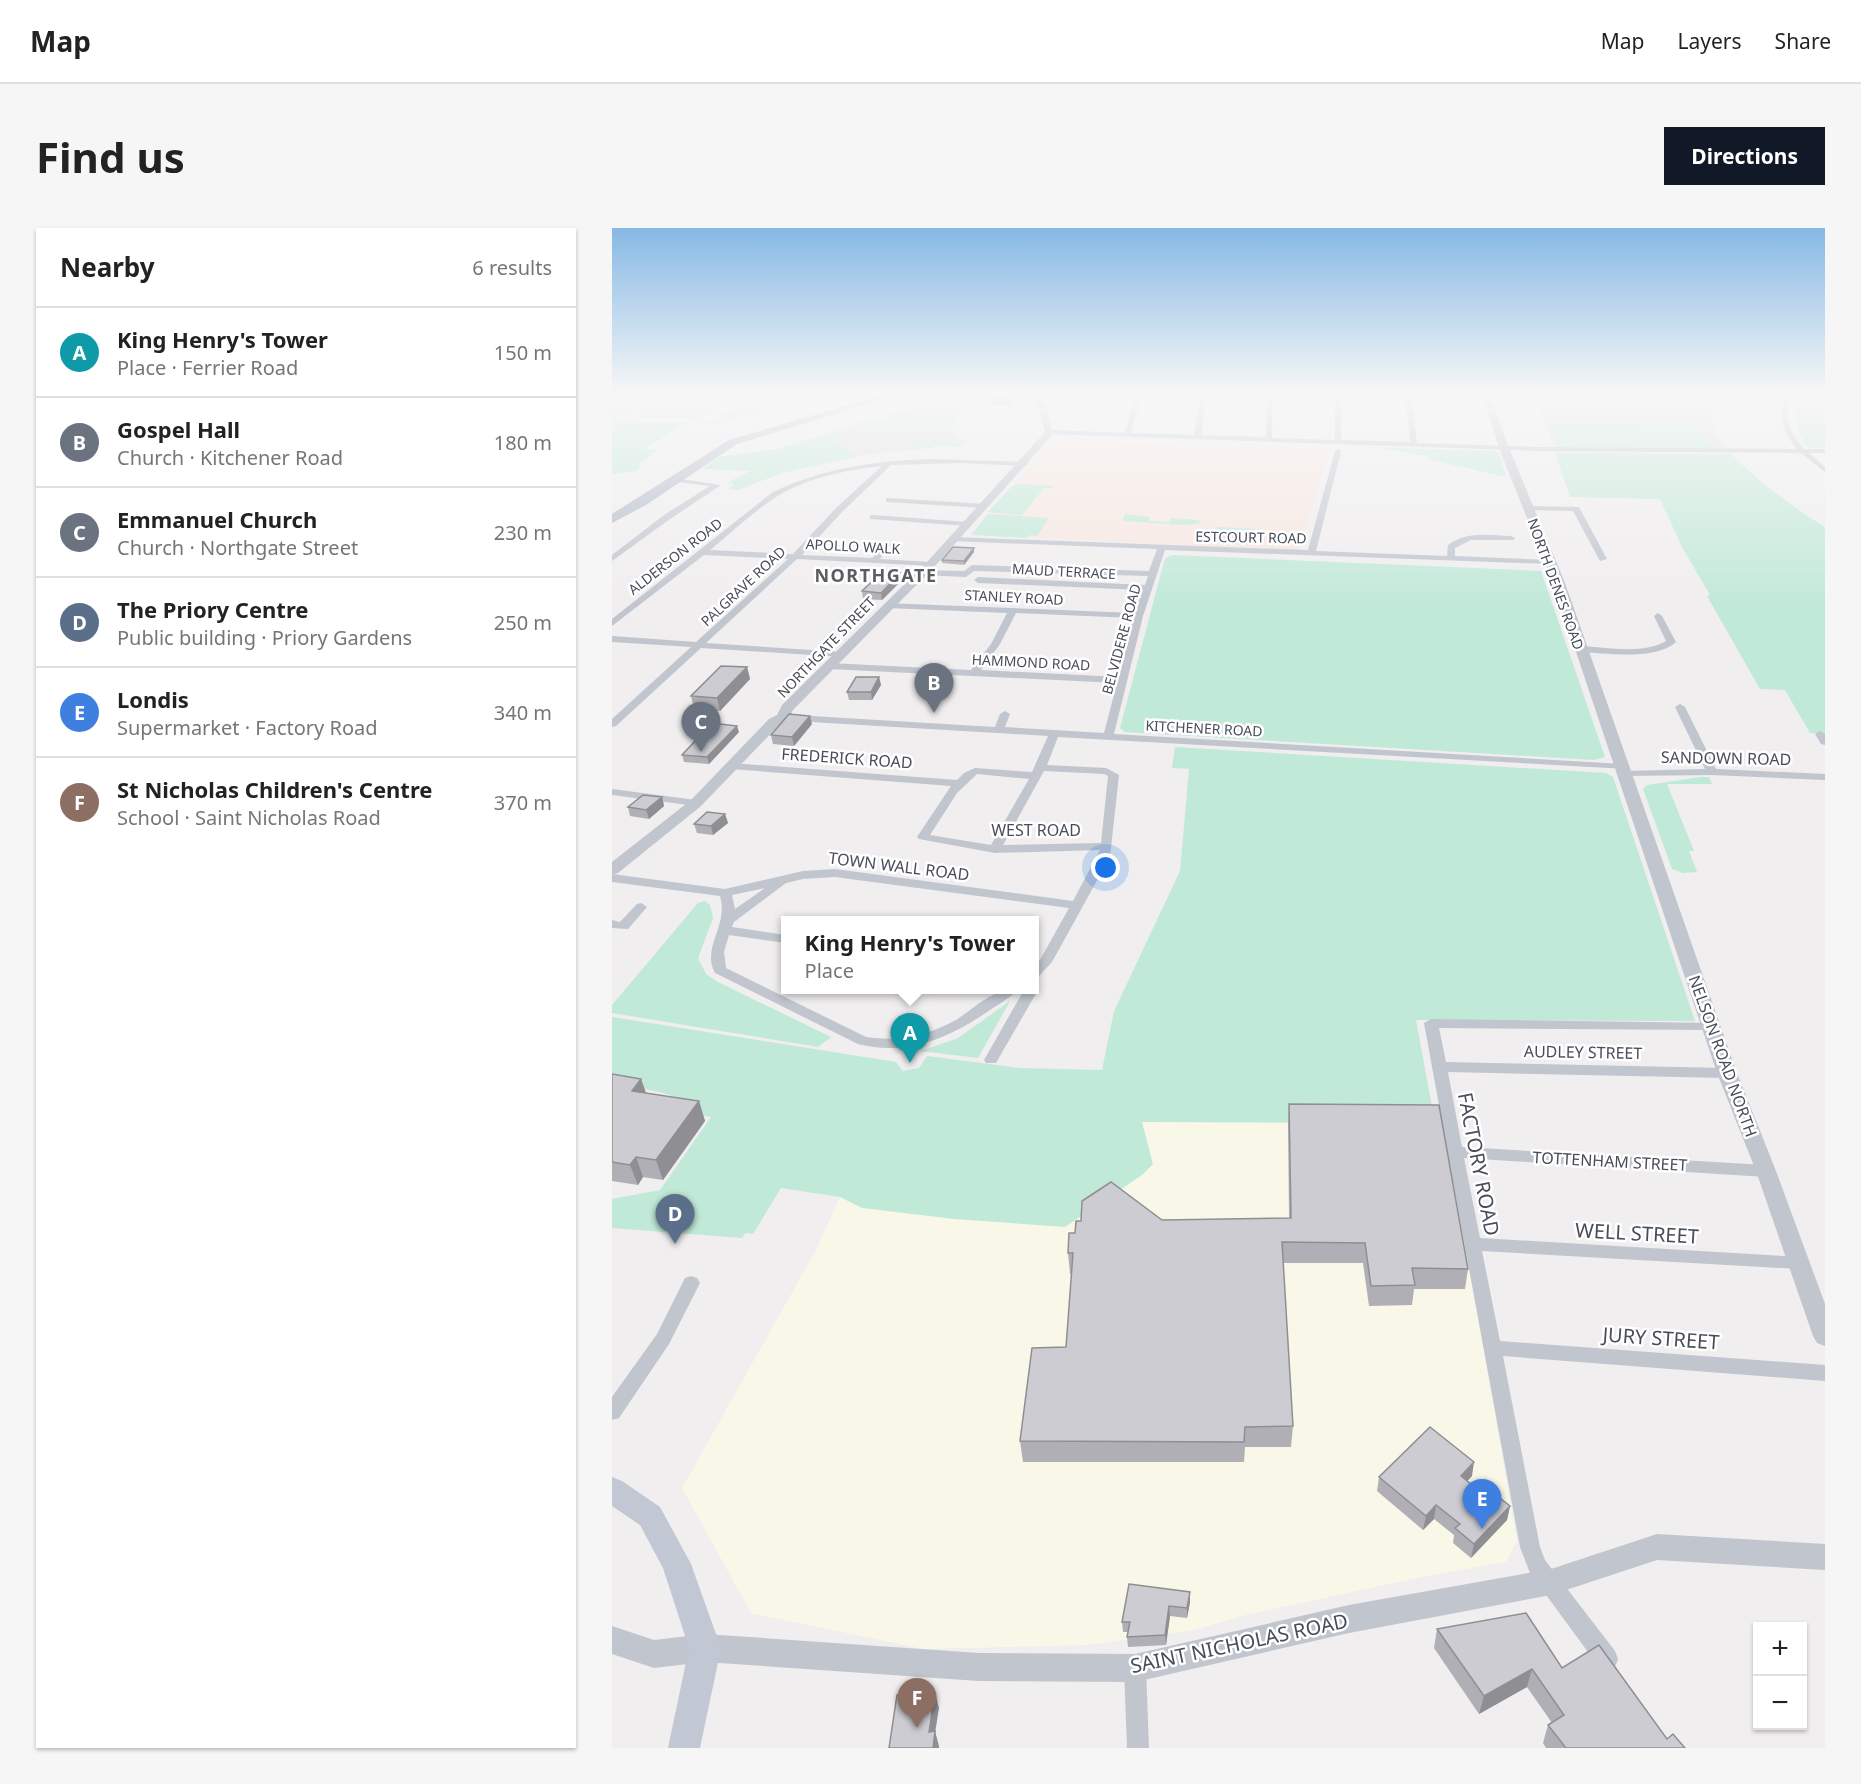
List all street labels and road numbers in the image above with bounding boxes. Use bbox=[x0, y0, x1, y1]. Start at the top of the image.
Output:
street label: ALDERSON ROAD bbox=[624, 513, 726, 599]
street label: NORTH DENES ROAD bbox=[1523, 516, 1589, 652]
street label: ESTCOURT ROAD bbox=[1195, 527, 1307, 547]
street label: APOLLO WALK bbox=[805, 534, 901, 558]
street label: PALGRAVE ROAD bbox=[697, 542, 789, 630]
street label: MAUD TERRACE bbox=[1012, 559, 1116, 583]
street label: BELVIDERE ROAD bbox=[1097, 582, 1145, 696]
street label: STANLEY ROAD bbox=[964, 585, 1064, 609]
street label: NORTHGATE STREET bbox=[773, 592, 879, 702]
street label: HAMMOND ROAD bbox=[971, 649, 1091, 675]
street label: KITCHENER ROAD bbox=[1145, 715, 1263, 741]
street label: FREDERICK ROAD bbox=[781, 742, 913, 774]
street label: SANDOWN ROAD bbox=[1661, 746, 1791, 770]
street label: WEST ROAD bbox=[991, 819, 1081, 841]
street label: TOWN WALL ROAD bbox=[827, 846, 971, 886]
street label: NELSON ROAD NORTH bbox=[1683, 972, 1763, 1140]
street label: AUDLEY STREET bbox=[1524, 1040, 1642, 1064]
street label: FACTORY ROAD bbox=[1452, 1090, 1506, 1238]
street label: TOTTENHAM STREET bbox=[1532, 1146, 1688, 1176]
street label: WELL STREET bbox=[1574, 1216, 1700, 1250]
street label: JURY STREET bbox=[1600, 1320, 1720, 1356]
street label: SAINT NICHOLAS ROAD bbox=[1128, 1607, 1350, 1679]

